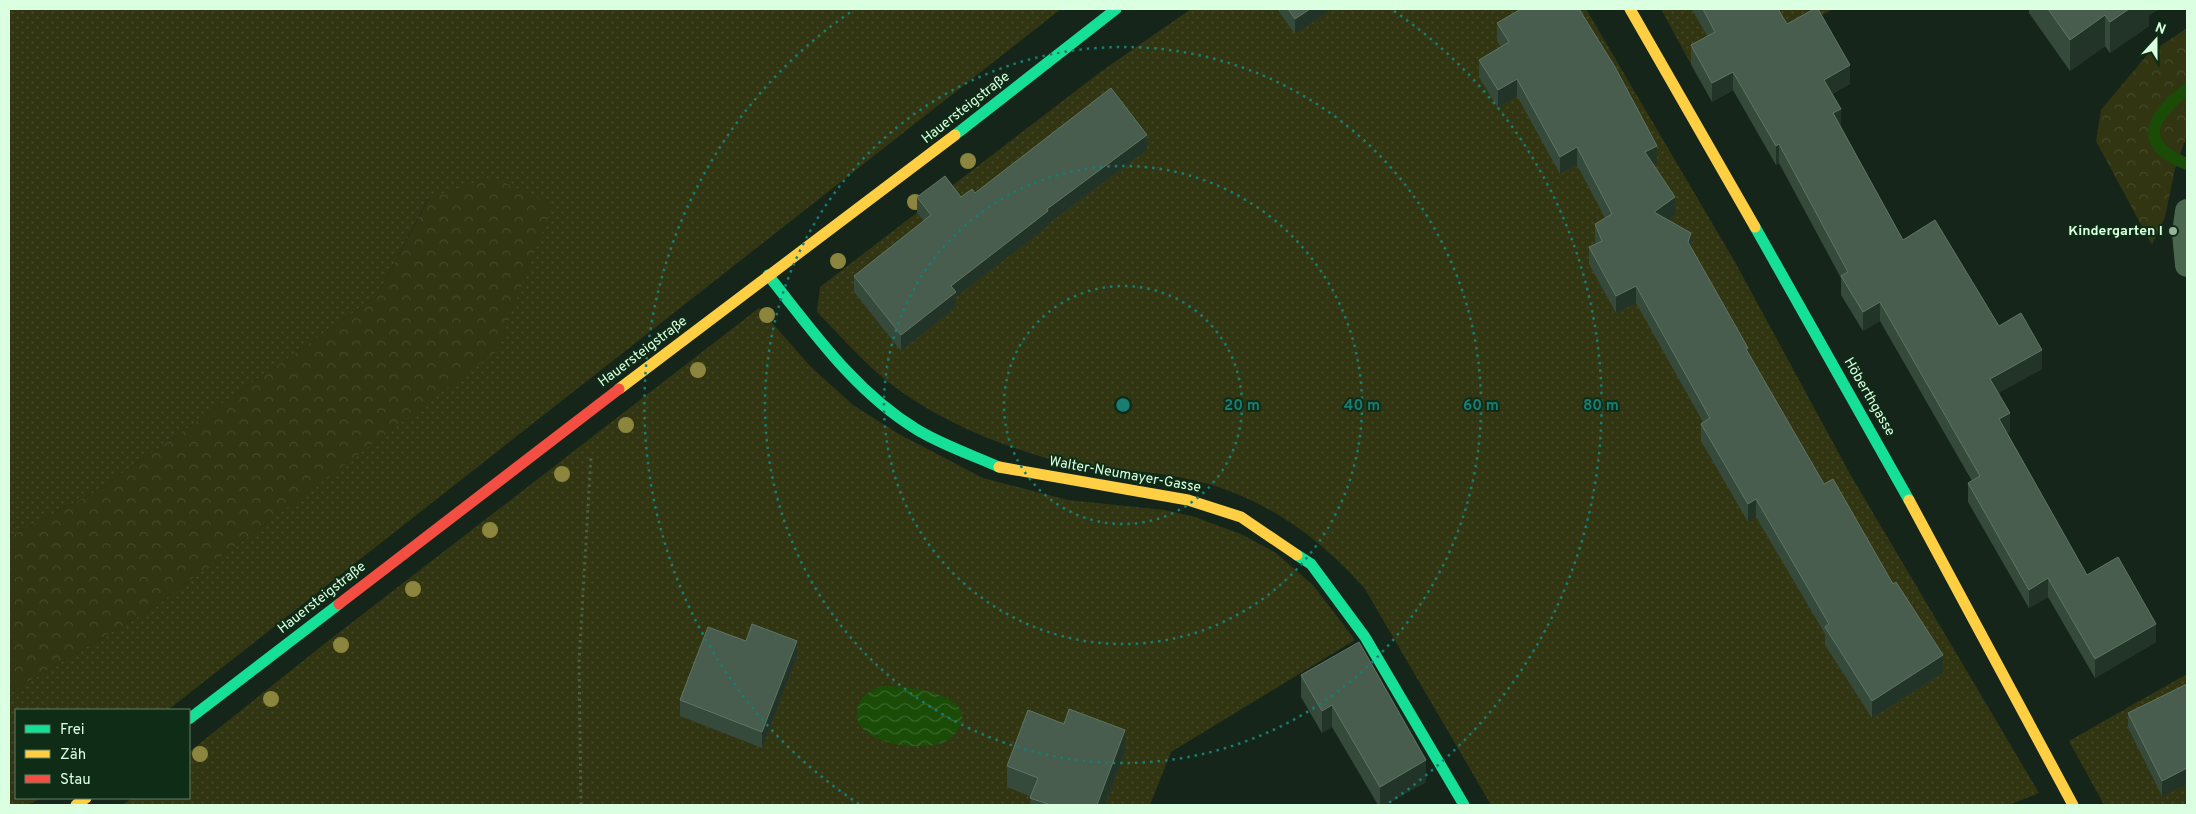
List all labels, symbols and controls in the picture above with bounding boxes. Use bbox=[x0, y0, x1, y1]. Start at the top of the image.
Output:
north arrow bbox=[2131, 15, 2181, 65]
text: N bbox=[2152, 20, 2168, 39]
street label: Hauersteigstraße bbox=[919, 68, 1013, 148]
place label: Kindergarten I bbox=[2068, 223, 2163, 240]
marker: Kindergarten I bbox=[2167, 225, 2179, 237]
street label: Hauersteigstraße bbox=[595, 313, 691, 391]
street label: Höberthgasse bbox=[1840, 355, 1898, 439]
centre of rings bbox=[1114, 396, 1132, 414]
text: 20 m bbox=[1224, 397, 1260, 416]
text: 40 m bbox=[1344, 397, 1380, 416]
text: 60 m bbox=[1463, 397, 1499, 416]
text: 80 m bbox=[1583, 397, 1619, 416]
street label: Walter-Neumayer-Gasse bbox=[1048, 453, 1202, 497]
street label: Hauersteigstraße bbox=[275, 558, 369, 638]
legend bbox=[15, 709, 190, 799]
text: Frei bbox=[60, 721, 85, 740]
text: Zäh bbox=[60, 746, 86, 765]
text: Stau bbox=[60, 771, 91, 790]

